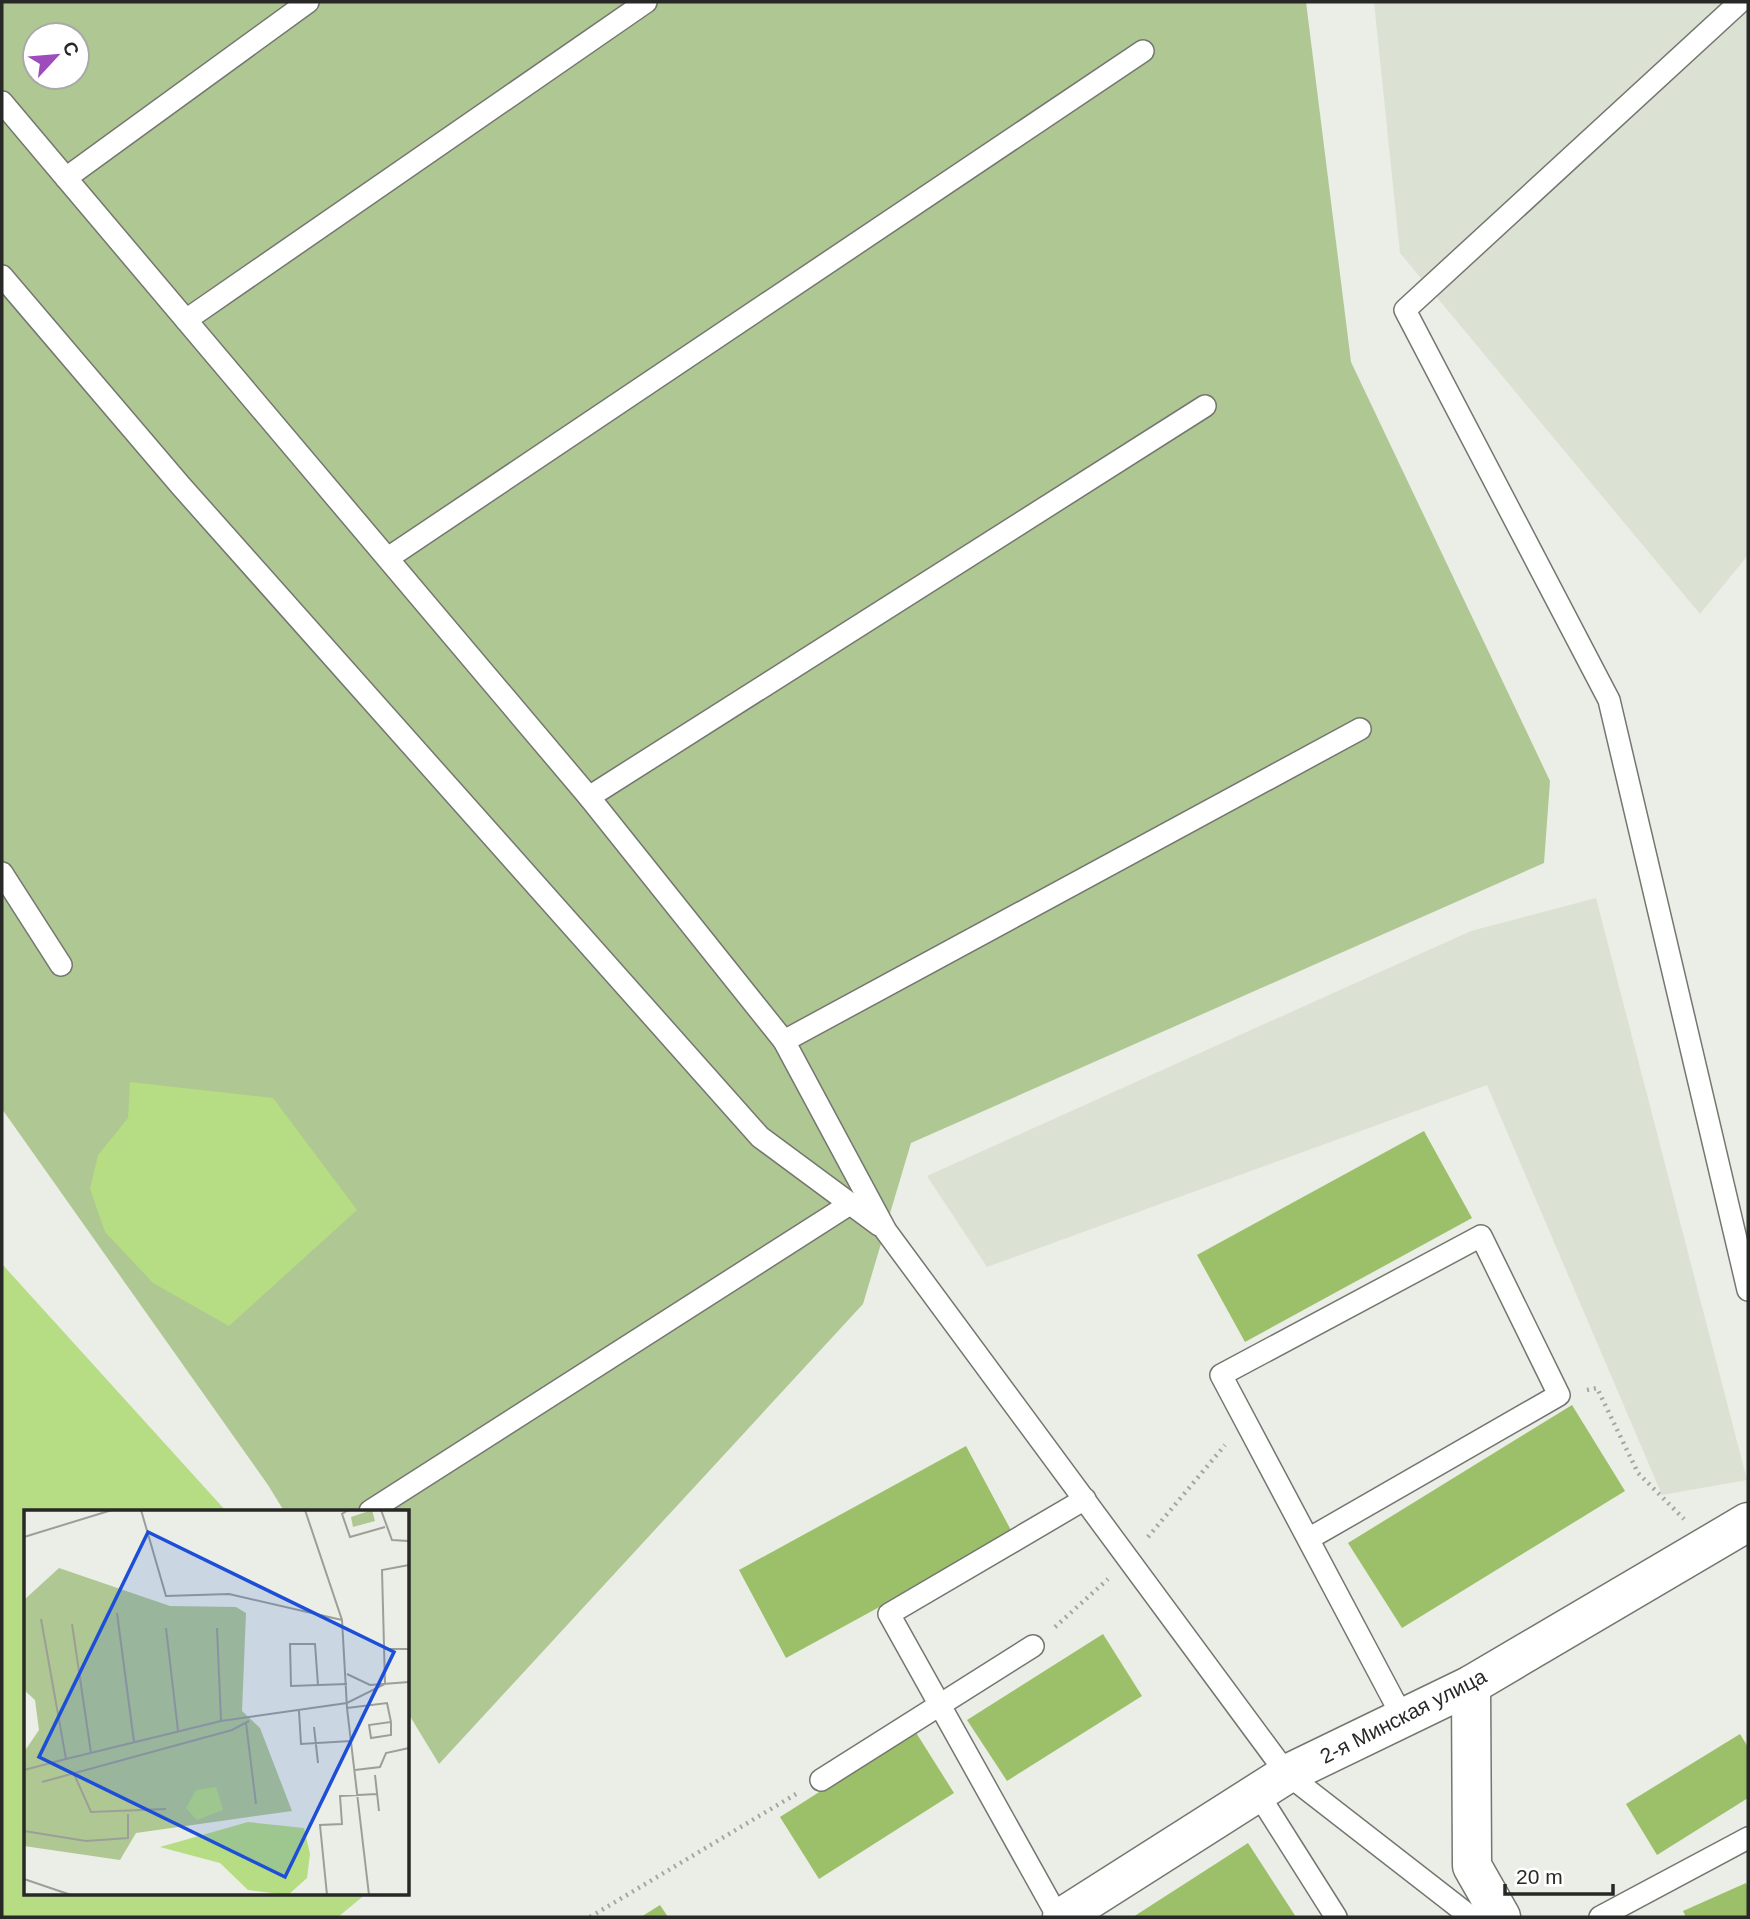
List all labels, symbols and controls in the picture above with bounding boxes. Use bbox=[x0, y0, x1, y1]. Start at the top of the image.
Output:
north arrow bbox=[21, 21, 91, 91]
text: С bbox=[58, 38, 83, 60]
inset map bbox=[24, 1510, 410, 1895]
street label: 2-я Минская улица bbox=[1316, 1664, 1490, 1768]
scale bar bbox=[1505, 1853, 1614, 1897]
text: 20 m bbox=[1516, 1865, 1563, 1888]

